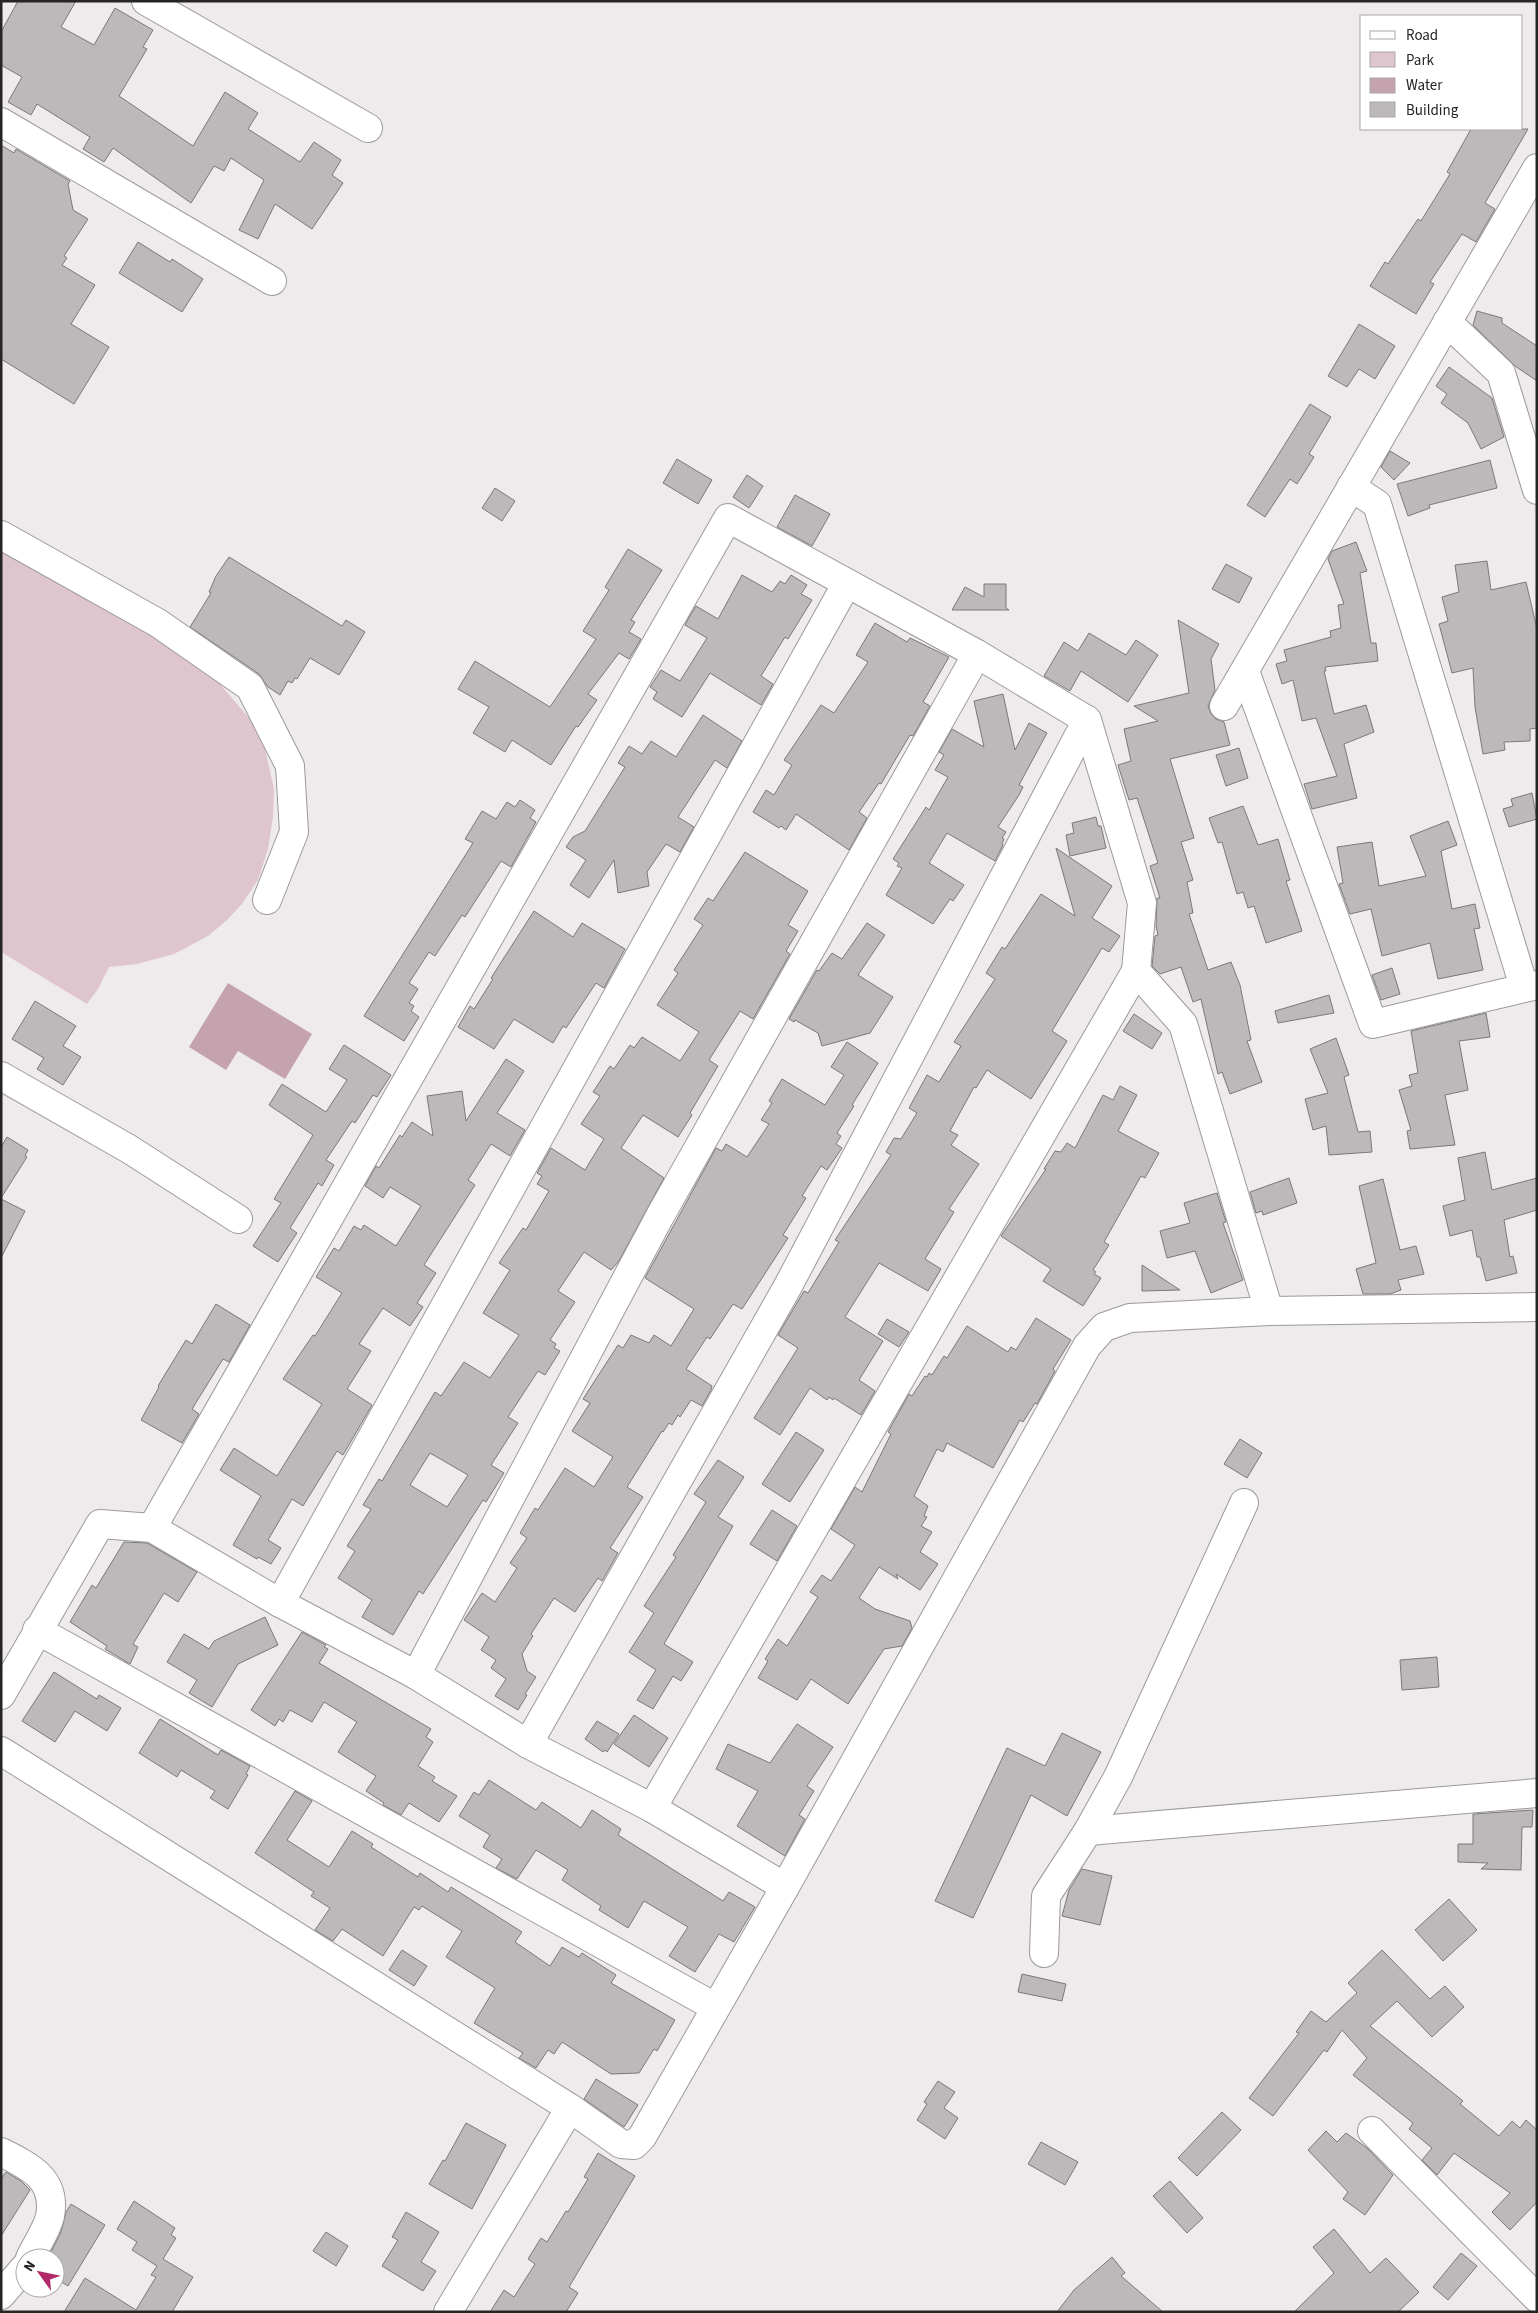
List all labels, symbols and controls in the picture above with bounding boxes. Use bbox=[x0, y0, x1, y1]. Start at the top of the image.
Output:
legend bbox=[1360, 15, 1523, 130]
text: Road bbox=[1406, 25, 1438, 46]
text: Park bbox=[1406, 50, 1435, 71]
text: Water bbox=[1406, 75, 1443, 96]
text: Building bbox=[1406, 100, 1459, 121]
north arrow bbox=[15, 2248, 65, 2298]
text: N bbox=[19, 2257, 41, 2276]

